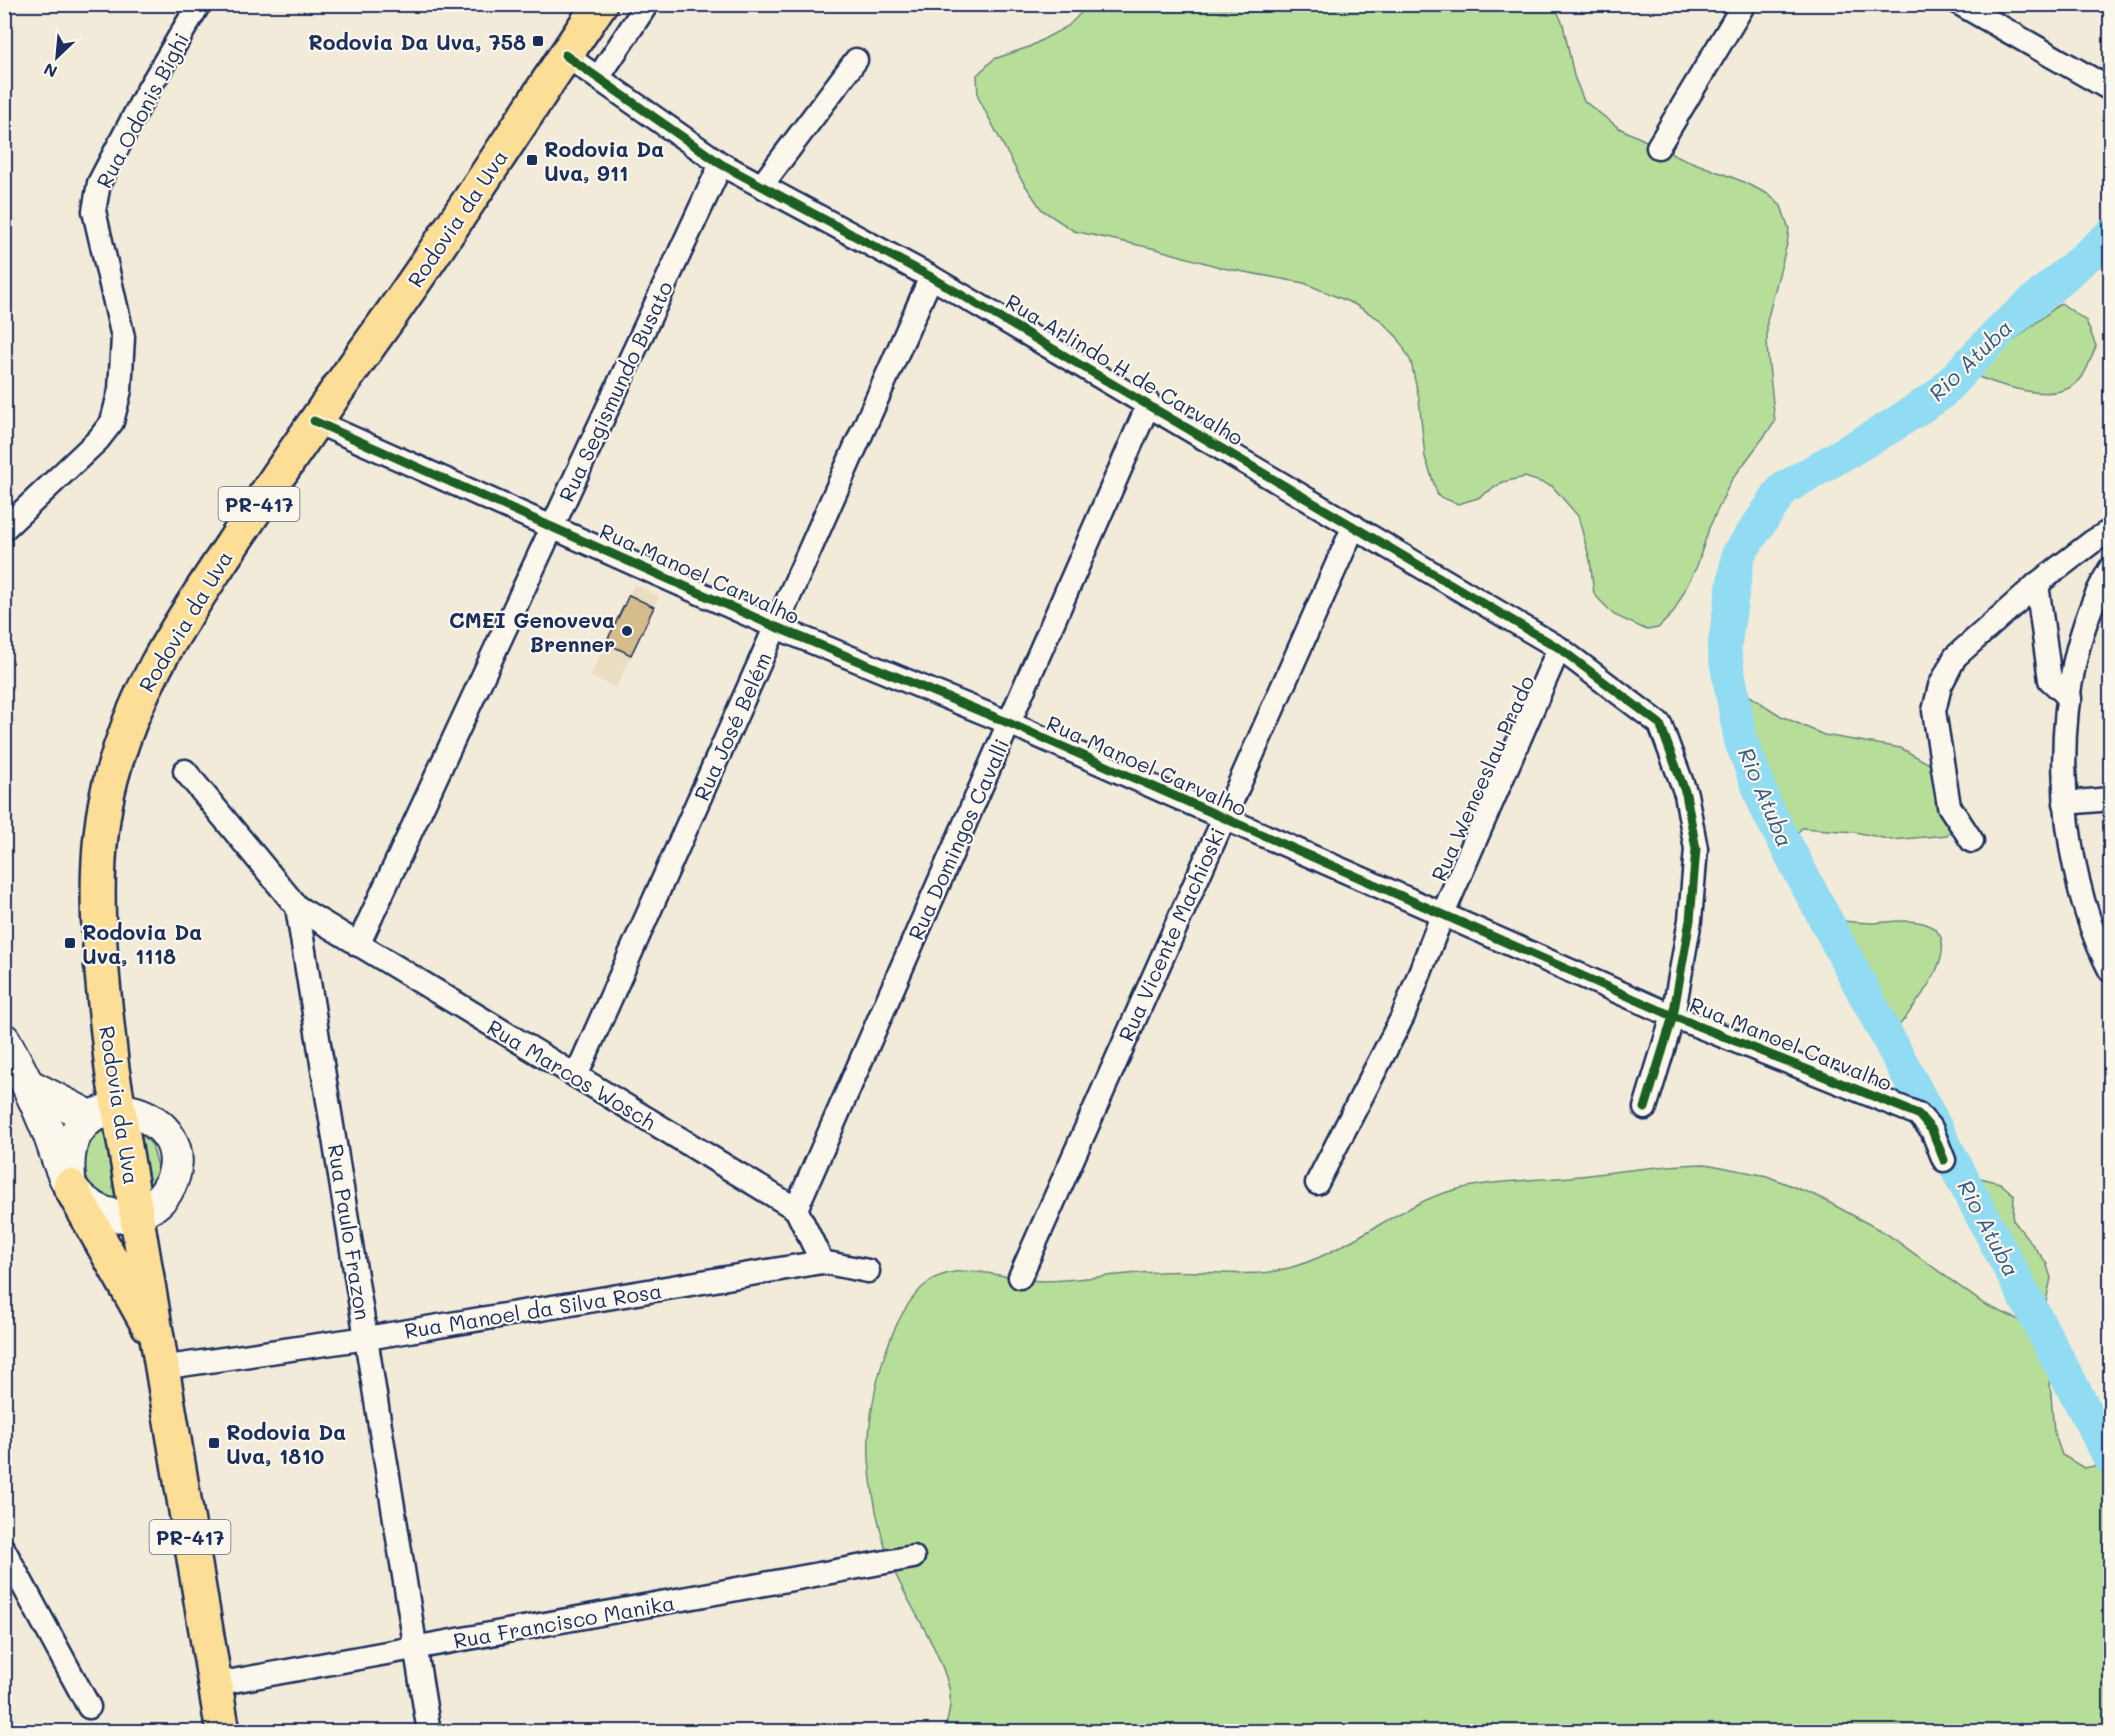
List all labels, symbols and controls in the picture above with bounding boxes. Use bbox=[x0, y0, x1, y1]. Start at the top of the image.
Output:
north arrow bbox=[27, 27, 87, 87]
street label: Rua Odonis Bighi bbox=[90, 28, 194, 192]
place label: Rodovia Da Uva, 758 bbox=[308, 28, 526, 55]
marker: Rodovia Da Uva, 758 bbox=[531, 34, 545, 48]
text: N bbox=[40, 59, 60, 83]
place label: Rodovia Da Uva, 911 bbox=[544, 135, 664, 186]
street label: Rodovia da Uva bbox=[401, 144, 513, 292]
marker: Rodovia Da Uva, 911 bbox=[525, 153, 539, 167]
street label: Rua Segismundo Busato bbox=[552, 276, 678, 506]
street label: Rua Arlindo H de Carvalho bbox=[1001, 287, 1249, 451]
water label: Rio Atuba bbox=[1922, 313, 2018, 407]
road number: PR-417 bbox=[218, 487, 300, 521]
street label: Rua Manoel Carvalho bbox=[596, 517, 804, 629]
street label: Rodovia da Uva bbox=[132, 545, 238, 697]
place label: CMEI Genoveva Brenner bbox=[449, 606, 615, 657]
marker: CMEI Genoveva Brenner bbox=[620, 624, 634, 638]
street label: Rua José Belém bbox=[687, 648, 777, 804]
street label: Rua Wenceslau Prado bbox=[1424, 671, 1540, 885]
street label: Rua Manoel Carvalho bbox=[1043, 709, 1251, 821]
street label: Rua Domingos Cavalli bbox=[901, 734, 1015, 944]
water label: Rio Atuba bbox=[1732, 743, 1800, 851]
street label: Rua Vicente Machioski bbox=[1112, 823, 1230, 1045]
place label: Rodovia Da Uva, 1118 bbox=[82, 918, 202, 969]
marker: Rodovia Da Uva, 1118 bbox=[63, 936, 77, 950]
street label: Rua Manoel Carvalho bbox=[1686, 990, 1896, 1096]
street label: Rua Marcos Wosch bbox=[483, 1013, 661, 1135]
street label: Rodovia da Uva bbox=[94, 1024, 146, 1186]
street label: Rua Paulo Frazon bbox=[323, 1142, 377, 1322]
water label: Rio Atuba bbox=[1951, 1175, 2027, 1281]
street label: Rua Manoel da Silva Rosa bbox=[402, 1276, 664, 1344]
place label: Rodovia Da Uva, 1810 bbox=[226, 1418, 346, 1469]
marker: Rodovia Da Uva, 1810 bbox=[207, 1436, 221, 1450]
road number: PR-417 bbox=[150, 1520, 231, 1554]
street label: Rua Francisco Manika bbox=[451, 1588, 677, 1654]

